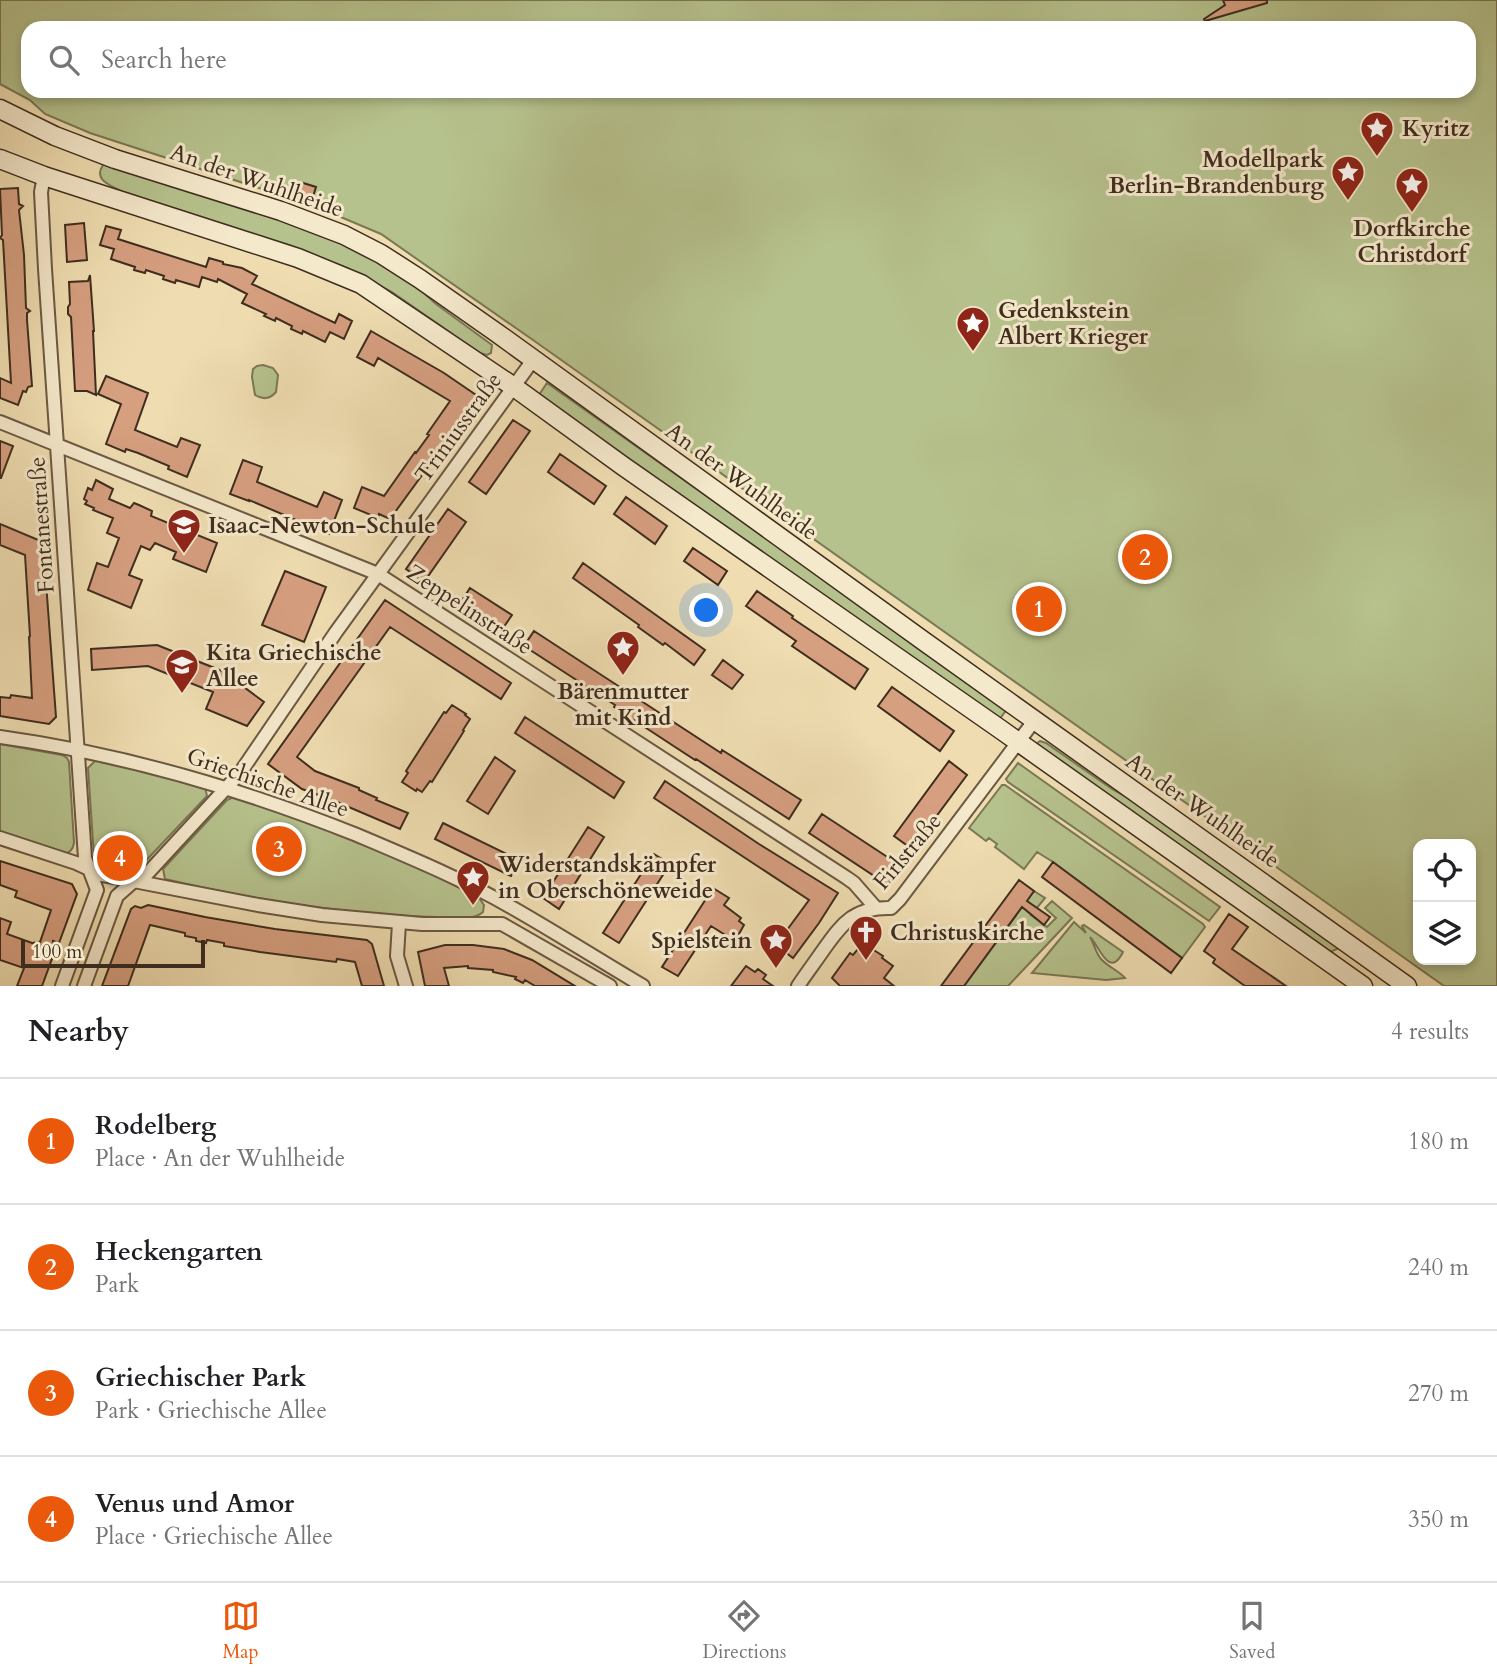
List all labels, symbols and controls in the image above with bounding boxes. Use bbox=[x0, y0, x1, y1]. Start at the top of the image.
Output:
search box bbox=[21, 21, 1476, 98]
icon: search bbox=[45, 41, 83, 79]
text: Search here bbox=[101, 42, 227, 77]
place icon: Kyritz bbox=[1358, 109, 1396, 158]
place label: Kyritz bbox=[1402, 113, 1470, 144]
street label: An der Wuhlheide bbox=[166, 136, 348, 225]
place label: Modellpark Berlin-Brandenburg bbox=[1108, 144, 1325, 201]
place icon: Modellpark Berlin-Brandenburg bbox=[1329, 153, 1367, 202]
place icon: Dorfkirche Christdorf bbox=[1393, 165, 1431, 214]
place label: Dorfkirche Christdorf bbox=[1353, 213, 1471, 270]
place label: Gedenkstein Albert Krieger bbox=[998, 295, 1149, 352]
place icon: Gedenkstein Albert Krieger bbox=[954, 304, 992, 353]
street label: Triniusstraße bbox=[408, 366, 509, 489]
street label: An der Wuhlheide bbox=[659, 415, 824, 547]
street label: Fontanestraße bbox=[21, 456, 62, 594]
school or university icon: Isaac-Newton-Schule bbox=[165, 506, 203, 555]
place label: Isaac-Newton-Schule bbox=[208, 510, 436, 541]
pin: 2 bbox=[1122, 531, 1168, 583]
street label: Zeppelinstraße bbox=[401, 557, 539, 662]
pin: 1 bbox=[1016, 583, 1062, 635]
your location bbox=[689, 593, 723, 627]
place icon: Bärenmutter mit Kind bbox=[604, 628, 642, 677]
place label: Kita Griechische Allee bbox=[206, 637, 382, 694]
school or university icon: Kita Griechische Allee bbox=[163, 646, 201, 695]
place label: Bärenmutter mit Kind bbox=[557, 676, 690, 733]
street label: Griechische Allee bbox=[183, 740, 353, 825]
street label: An der Wuhlheide bbox=[1119, 746, 1286, 875]
street label: Firlstraße bbox=[866, 806, 949, 896]
pin: 3 bbox=[256, 823, 302, 875]
pin: 4 bbox=[97, 832, 143, 884]
map controls bbox=[1413, 839, 1476, 965]
button: locate bbox=[1413, 839, 1476, 902]
place label: Widerstandskämpfer in Oberschöneweide bbox=[497, 849, 717, 906]
place icon: Widerstandskämpfer in Oberschöneweide bbox=[454, 858, 492, 907]
button: layers bbox=[1413, 902, 1476, 965]
church icon: Christuskirche bbox=[847, 913, 885, 962]
place label: Christuskirche bbox=[890, 917, 1045, 948]
place icon: Spielstein bbox=[757, 921, 795, 970]
place label: Spielstein bbox=[651, 925, 752, 956]
scale bar bbox=[21, 937, 205, 969]
text: 100 m bbox=[32, 939, 82, 965]
text: Nearby bbox=[28, 1011, 129, 1052]
text: 4 results bbox=[1391, 1016, 1469, 1047]
text: Rodelberg bbox=[95, 1108, 216, 1143]
text: 1 bbox=[45, 1126, 57, 1157]
text: 180 m bbox=[1408, 1126, 1469, 1157]
text: Place · An der Wuhlheide bbox=[95, 1143, 345, 1174]
text: Heckengarten bbox=[95, 1234, 263, 1269]
text: 2 bbox=[45, 1252, 57, 1283]
text: 240 m bbox=[1408, 1252, 1469, 1283]
text: Park bbox=[95, 1269, 139, 1300]
text: Griechischer Park bbox=[95, 1360, 306, 1395]
text: 3 bbox=[45, 1378, 57, 1409]
text: 270 m bbox=[1408, 1378, 1469, 1409]
text: Park · Griechische Allee bbox=[95, 1395, 327, 1426]
text: Venus und Amor bbox=[95, 1486, 294, 1521]
text: 4 bbox=[45, 1504, 57, 1535]
text: 350 m bbox=[1408, 1504, 1469, 1535]
text: Place · Griechische Allee bbox=[95, 1521, 333, 1552]
tab: Map bbox=[222, 1597, 260, 1665]
tab: Directions bbox=[703, 1597, 786, 1665]
tab: Saved bbox=[1229, 1597, 1275, 1665]

